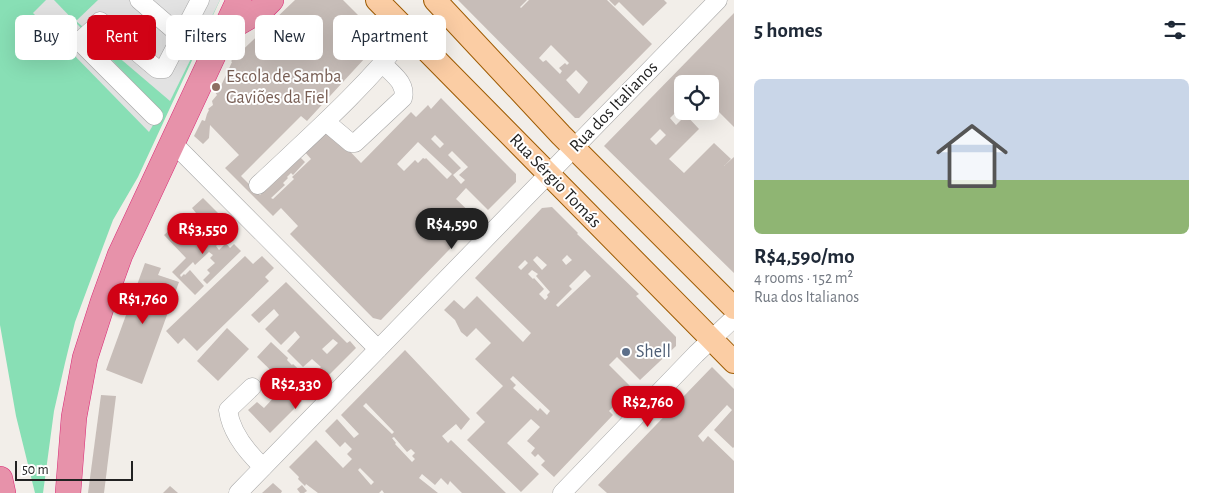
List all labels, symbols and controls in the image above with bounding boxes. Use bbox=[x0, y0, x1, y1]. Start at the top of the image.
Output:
chip: Buy bbox=[15, 15, 77, 60]
chip: Rent bbox=[87, 15, 156, 60]
chip: Filters bbox=[166, 15, 245, 60]
chip: New bbox=[255, 15, 323, 60]
chip: Apartment bbox=[333, 15, 446, 60]
icon: filters bbox=[1161, 16, 1189, 44]
text: 5 homes bbox=[754, 20, 823, 41]
street label: Rua dos Italianos bbox=[566, 58, 662, 156]
place label: Escola de Samba Gaviões da Fiel bbox=[226, 68, 342, 107]
map controls bbox=[674, 75, 719, 120]
button: locate bbox=[674, 75, 719, 120]
marker: Escola de Samba Gaviões da Fiel bbox=[210, 81, 222, 93]
icon: home bbox=[927, 111, 1017, 201]
street label: Rua Sérgio Tomás bbox=[506, 131, 604, 231]
pin: R$4,590 bbox=[406, 208, 498, 250]
pin: R$3,550 bbox=[157, 212, 249, 255]
text: R$4,590 bbox=[426, 216, 478, 232]
text: R$3,550 bbox=[178, 221, 228, 237]
text: R$4,590/mo bbox=[754, 246, 855, 267]
text: 4 rooms · 152 m² bbox=[754, 270, 853, 286]
pin: R$1,760 bbox=[97, 282, 189, 325]
text: Rua dos Italianos bbox=[754, 289, 859, 305]
text: R$1,760 bbox=[118, 291, 168, 307]
place label: Shell bbox=[636, 343, 671, 361]
marker: Shell bbox=[620, 346, 632, 358]
pin: R$2,330 bbox=[250, 368, 342, 410]
text: R$2,330 bbox=[271, 376, 321, 392]
pin: R$2,760 bbox=[602, 386, 694, 428]
text: R$2,760 bbox=[623, 394, 673, 410]
scale bar bbox=[15, 458, 132, 481]
text: 50 m bbox=[22, 463, 49, 477]

